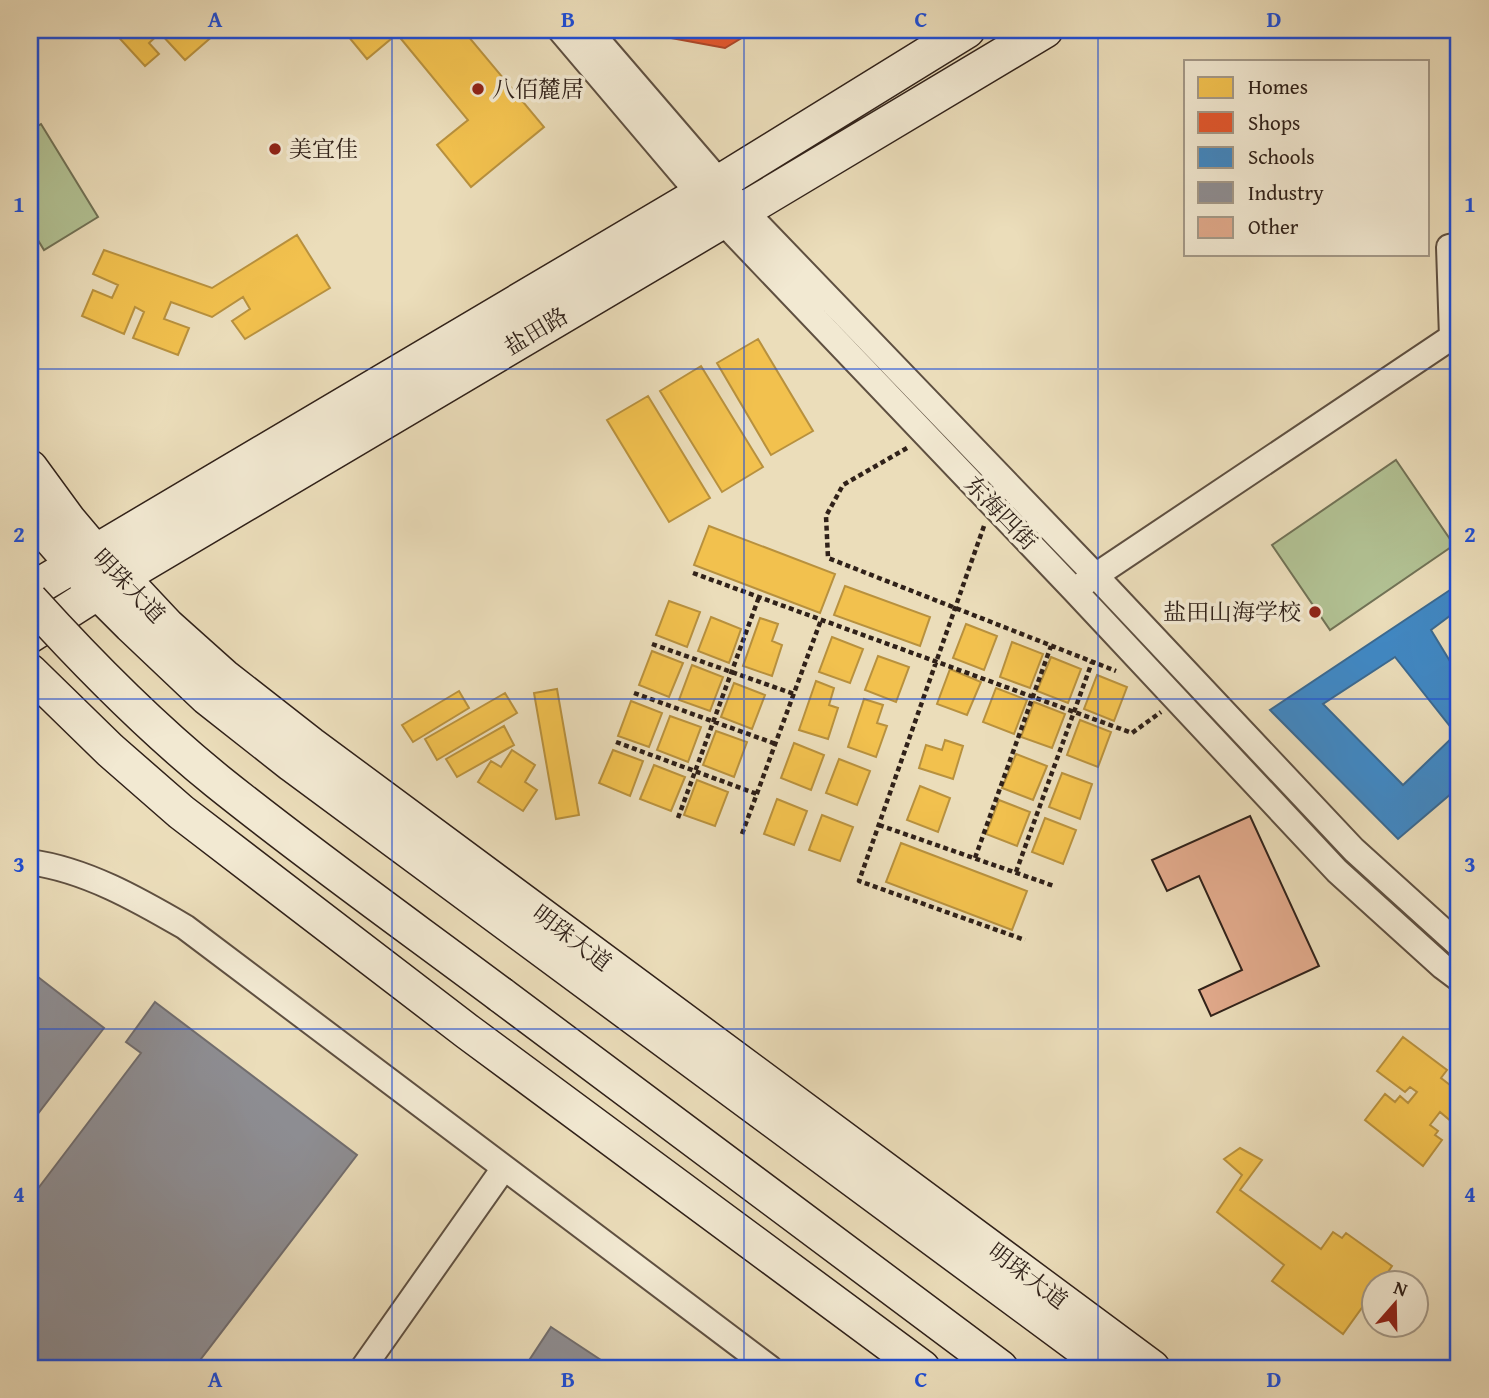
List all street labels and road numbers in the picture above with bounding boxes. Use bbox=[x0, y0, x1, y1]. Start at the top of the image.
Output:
street label: 盐田路 bbox=[498, 299, 574, 362]
street label: 东海四街 bbox=[958, 468, 1045, 557]
street label: 明珠大道 bbox=[86, 541, 173, 630]
street label: 明珠大道 bbox=[526, 897, 619, 978]
street label: 明珠大道 bbox=[982, 1235, 1075, 1316]

